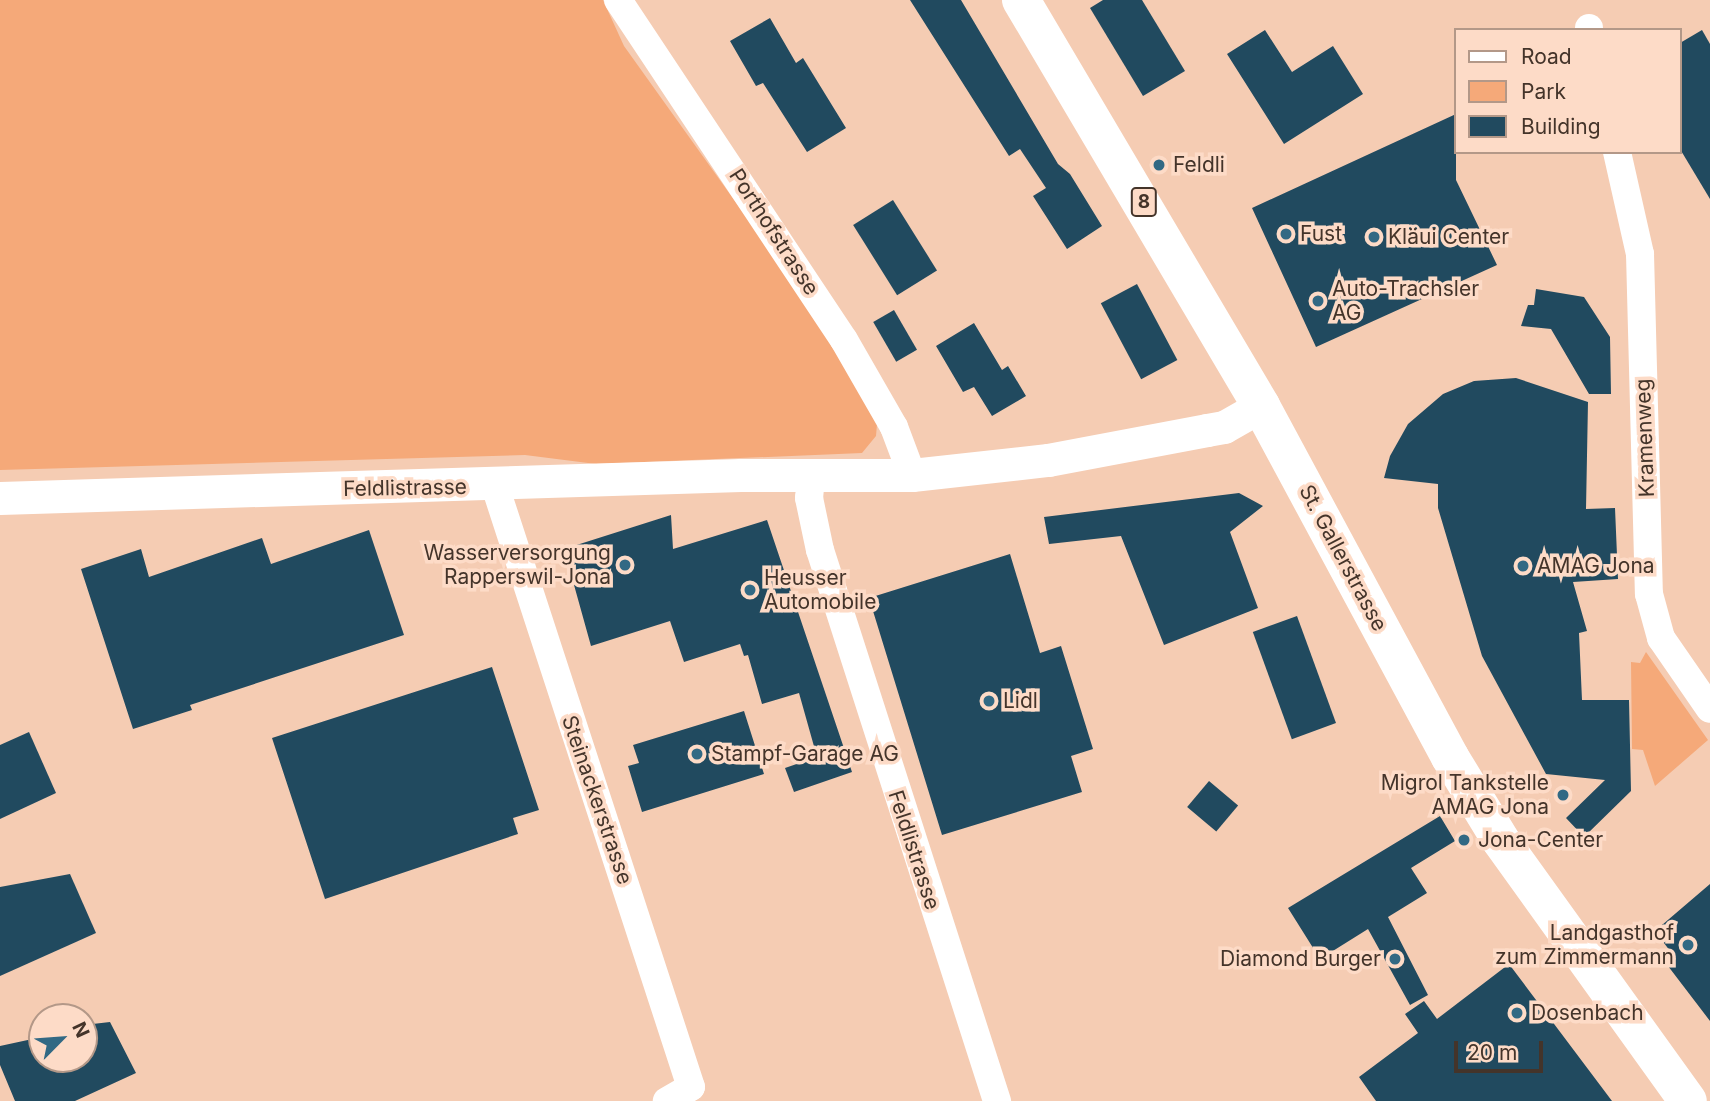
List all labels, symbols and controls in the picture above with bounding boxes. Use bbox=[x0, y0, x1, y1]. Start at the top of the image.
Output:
legend bbox=[1454, 28, 1682, 154]
text: Road bbox=[1521, 44, 1572, 69]
text: Park bbox=[1521, 79, 1566, 104]
text: Building bbox=[1521, 114, 1601, 139]
place label: Feldli bbox=[1173, 152, 1225, 178]
marker: Feldli bbox=[1151, 157, 1167, 173]
street label: Porthofstrasse bbox=[724, 164, 824, 300]
road number: 8 bbox=[1130, 186, 1158, 218]
place label: Fust bbox=[1300, 221, 1342, 247]
place label: Kläui Center bbox=[1388, 224, 1509, 250]
marker: Fust bbox=[1278, 226, 1294, 242]
marker: Kläui Center bbox=[1366, 229, 1382, 245]
place label: Auto-Trachsler AG bbox=[1332, 276, 1479, 326]
marker: Auto-Trachsler AG bbox=[1310, 293, 1326, 309]
street label: Kramenweg bbox=[1630, 378, 1660, 498]
street label: Feldlistrasse bbox=[343, 474, 467, 502]
street label: St. Gallerstrasse bbox=[1294, 481, 1392, 635]
place label: Wasserversorgung Rapperswil-Jona bbox=[424, 540, 611, 590]
place label: AMAG Jona bbox=[1537, 553, 1655, 579]
marker: Wasserversorgung Rapperswil-Jona bbox=[617, 557, 633, 573]
marker: AMAG Jona bbox=[1515, 558, 1531, 574]
place label: Heusser Automobile bbox=[764, 565, 876, 615]
marker: Heusser Automobile bbox=[742, 582, 758, 598]
place label: Lidl bbox=[1003, 688, 1038, 714]
marker: Lidl bbox=[981, 693, 997, 709]
street label: Steinackerstrasse bbox=[556, 712, 638, 888]
place label: Stampf-Garage AG bbox=[711, 741, 899, 767]
marker: Stampf-Garage AG bbox=[689, 746, 705, 762]
place label: Migrol Tankstelle AMAG Jona bbox=[1381, 770, 1549, 820]
street label: Feldlistrasse bbox=[883, 787, 945, 913]
marker: Migrol Tankstelle AMAG Jona bbox=[1555, 787, 1571, 803]
place label: Jona-Center bbox=[1478, 827, 1603, 853]
marker: Jona-Center bbox=[1456, 832, 1472, 848]
place label: Landgasthof zum Zimmermann bbox=[1495, 920, 1674, 970]
marker: Landgasthof zum Zimmermann bbox=[1680, 937, 1696, 953]
place label: Diamond Burger bbox=[1220, 946, 1381, 972]
marker: Diamond Burger bbox=[1387, 951, 1403, 967]
place label: Dosenbach bbox=[1531, 1000, 1644, 1026]
north arrow bbox=[28, 1003, 98, 1073]
marker: Dosenbach bbox=[1509, 1005, 1525, 1021]
text: N bbox=[67, 1018, 94, 1041]
scale bar bbox=[1458, 1028, 1547, 1072]
text: 20 m bbox=[1467, 1040, 1517, 1065]

